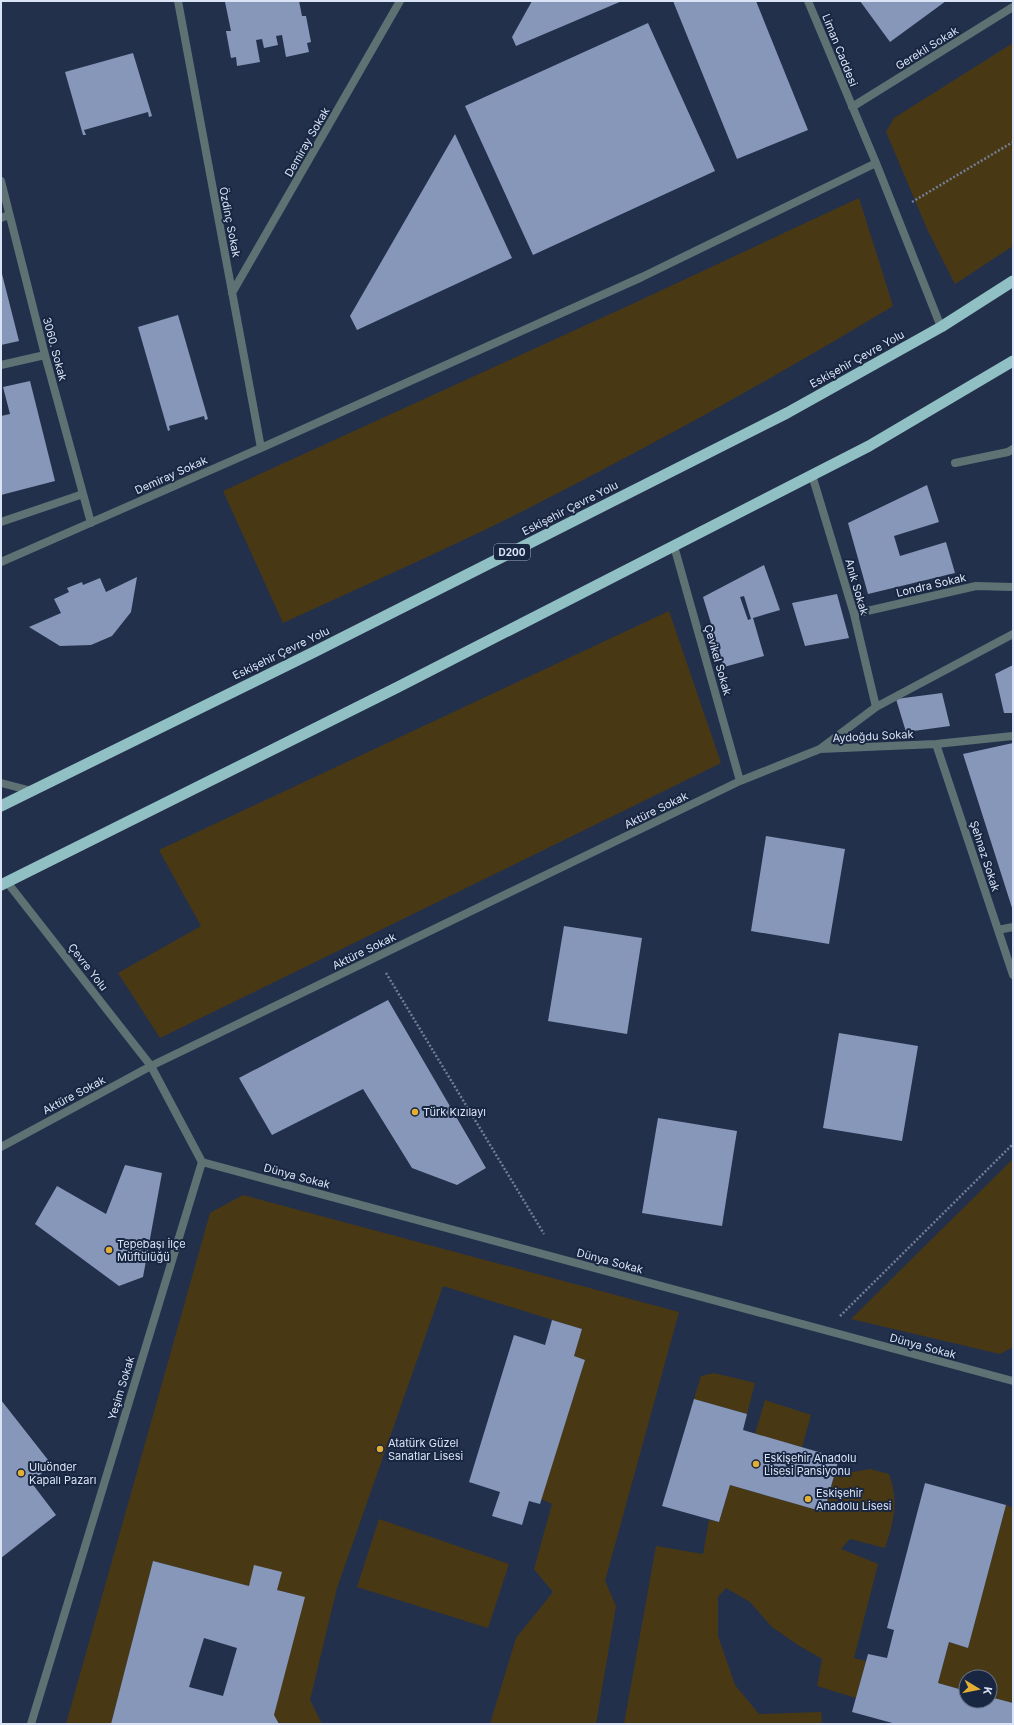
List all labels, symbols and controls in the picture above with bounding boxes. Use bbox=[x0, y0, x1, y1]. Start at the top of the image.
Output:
street label: Liman Caddesi bbox=[819, 12, 861, 88]
street label: Gerekli Sokak bbox=[893, 23, 961, 73]
street label: Demiray Sokak bbox=[281, 105, 333, 179]
street label: Özdinç Sokak bbox=[216, 186, 244, 258]
street label: 3060. Sokak bbox=[40, 316, 70, 382]
street label: Eskişehir Çevre Yolu bbox=[807, 327, 907, 391]
street label: Demiray Sokak bbox=[133, 453, 209, 497]
street label: Eskişehir Çevre Yolu bbox=[520, 478, 620, 538]
road number: D200 bbox=[494, 544, 530, 560]
street label: Anık Sokak bbox=[842, 557, 872, 617]
street label: Londra Sokak bbox=[895, 570, 967, 600]
street label: Eskişehir Çevre Yolu bbox=[230, 623, 332, 683]
street label: Çevikel Sokak bbox=[701, 623, 735, 697]
street label: Aydoğdu Sokak bbox=[832, 727, 914, 745]
street label: Aktüre Sokak bbox=[622, 789, 690, 831]
street label: Şehnaz Sokak bbox=[967, 819, 1003, 893]
street label: Aktüre Sokak bbox=[330, 930, 398, 972]
street label: Çevre Yolu bbox=[65, 941, 111, 993]
street label: Aktüre Sokak bbox=[40, 1073, 108, 1117]
place label: Türk Kızılayı bbox=[423, 1105, 486, 1119]
marker: Türk Kızılayı bbox=[410, 1107, 420, 1117]
street label: Dünya Sokak bbox=[262, 1160, 332, 1192]
place label: Tepebaşı İlçe Müftülüğü bbox=[117, 1237, 186, 1264]
marker: Tepebaşı İlçe Müftülüğü bbox=[104, 1245, 114, 1255]
street label: Dünya Sokak bbox=[575, 1245, 645, 1277]
street label: Dünya Sokak bbox=[888, 1330, 958, 1362]
street label: Yeşim Sokak bbox=[105, 1354, 137, 1422]
place label: Atatürk Güzel Sanatlar Lisesi bbox=[388, 1436, 463, 1463]
marker: Atatürk Güzel Sanatlar Lisesi bbox=[375, 1444, 385, 1454]
place label: Eskişehir Anadolu Lisesi Pansiyonu bbox=[764, 1451, 857, 1478]
marker: Eskişehir Anadolu Lisesi Pansiyonu bbox=[751, 1459, 761, 1469]
place label: Uluönder Kapalı Pazarı bbox=[29, 1460, 96, 1487]
marker: Uluönder Kapalı Pazarı bbox=[16, 1468, 26, 1478]
place label: Eskişehir Anadolu Lisesi bbox=[816, 1486, 891, 1513]
marker: Eskişehir Anadolu Lisesi bbox=[803, 1494, 813, 1504]
north arrow bbox=[958, 1669, 998, 1709]
text: K bbox=[980, 1686, 995, 1696]

